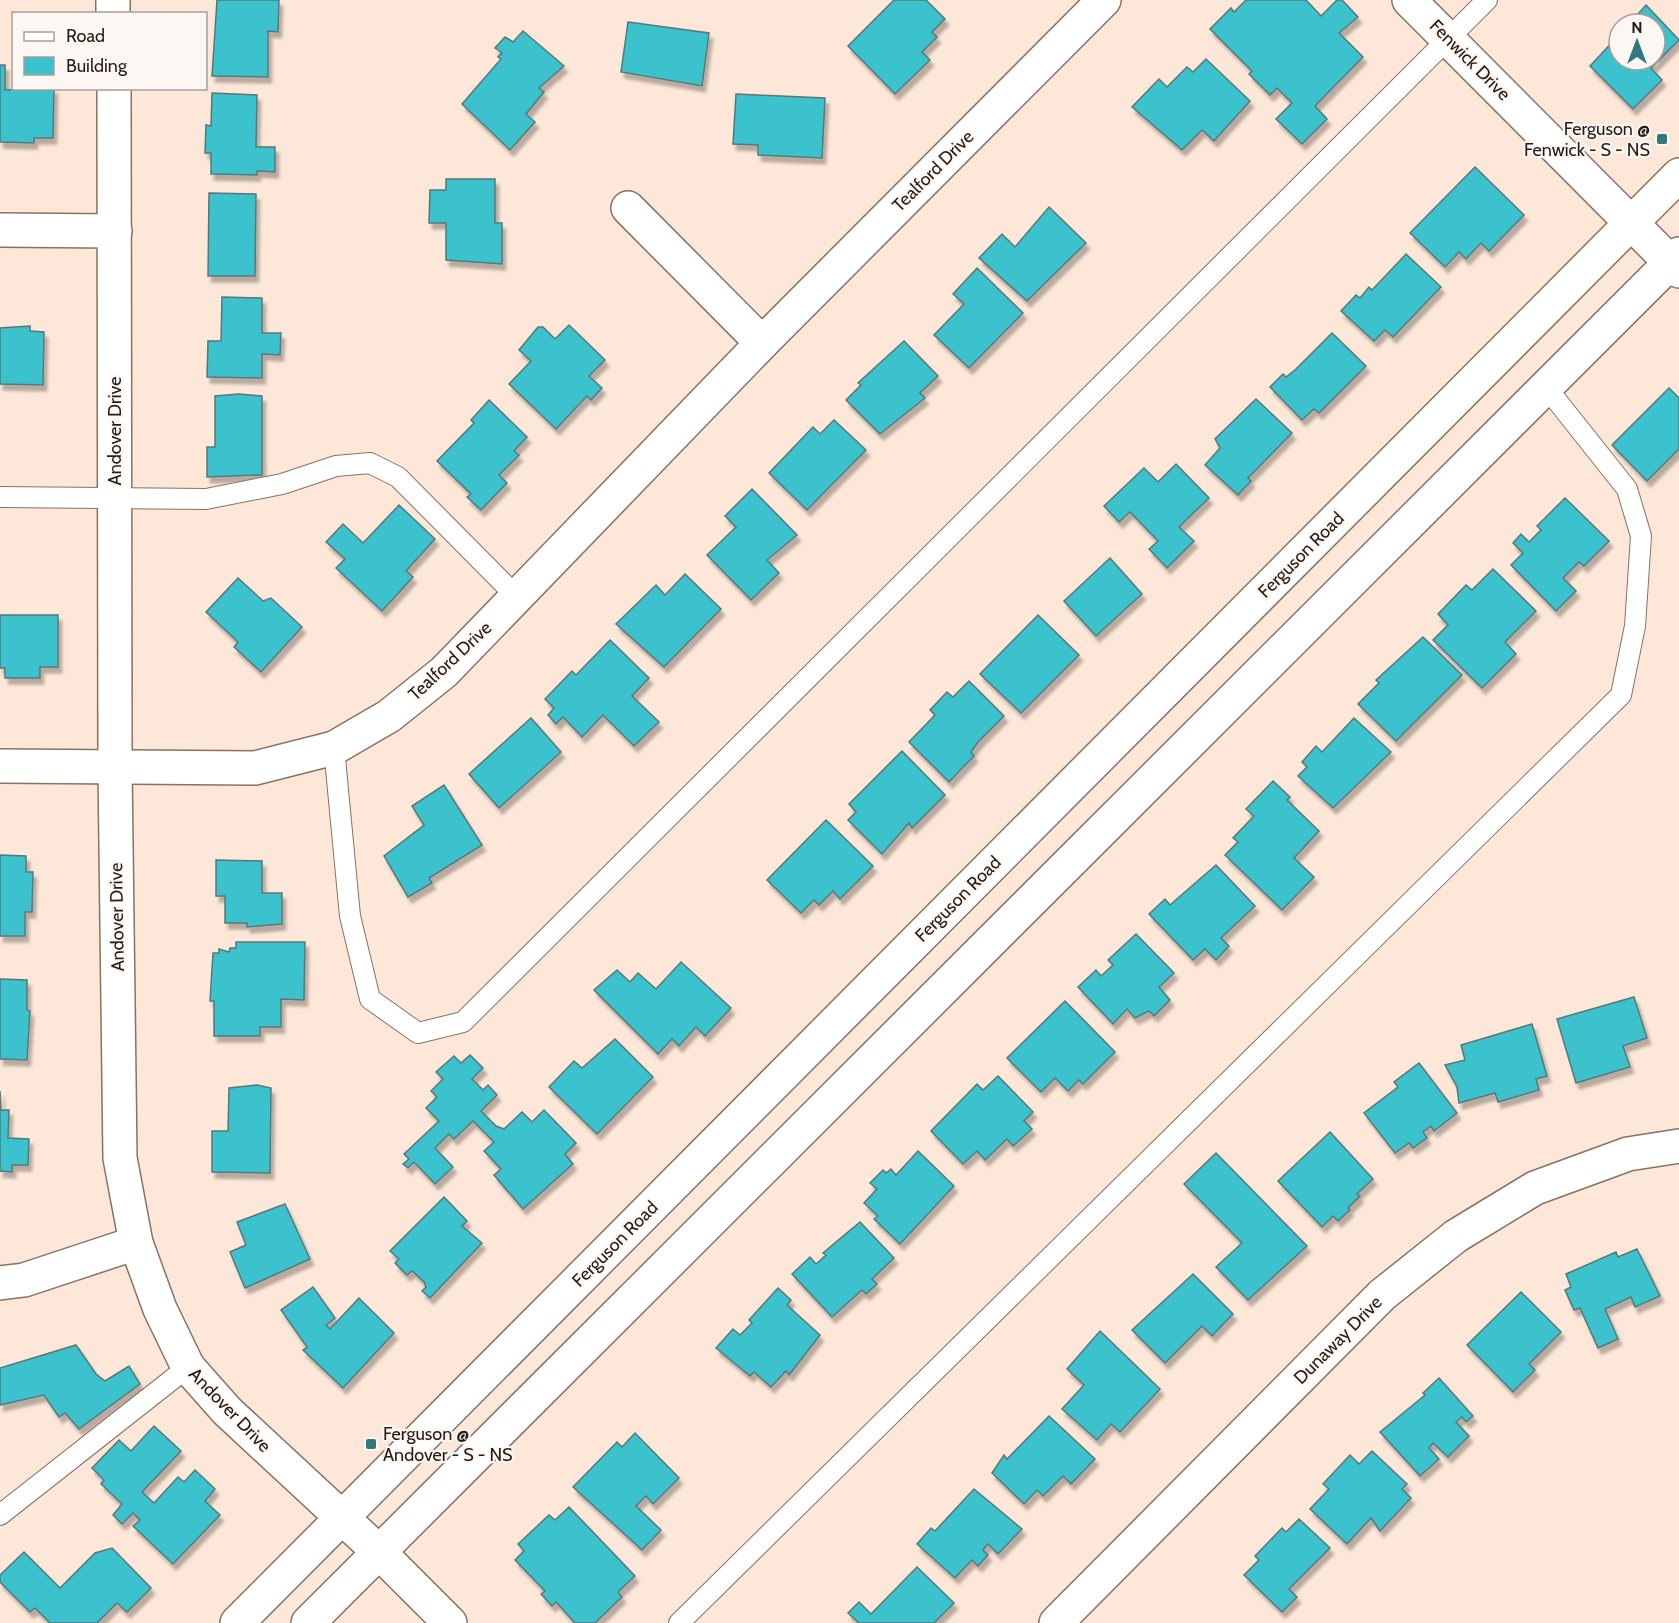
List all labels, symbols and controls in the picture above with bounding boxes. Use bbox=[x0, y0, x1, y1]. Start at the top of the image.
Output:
legend bbox=[12, 12, 207, 90]
north arrow bbox=[1607, 12, 1667, 72]
street label: Fenwick Drive bbox=[1425, 15, 1515, 105]
text: N bbox=[1631, 18, 1643, 37]
text: Road bbox=[66, 25, 105, 47]
text: Building bbox=[66, 55, 128, 77]
place label: Ferguson @ Fenwick - S - NS bbox=[1524, 118, 1650, 161]
street label: Tealford Drive bbox=[888, 126, 978, 216]
marker: Ferguson @ Fenwick - S - NS bbox=[1655, 132, 1669, 146]
street label: Andover Drive bbox=[104, 377, 126, 485]
street label: Ferguson Road bbox=[1254, 508, 1348, 602]
street label: Tealford Drive bbox=[404, 617, 496, 705]
street label: Ferguson Road bbox=[911, 852, 1005, 946]
street label: Andover Drive bbox=[105, 862, 129, 972]
street label: Ferguson Road bbox=[568, 1197, 662, 1291]
street label: Dunaway Drive bbox=[1289, 1291, 1387, 1389]
street label: Andover Drive bbox=[184, 1363, 276, 1457]
place label: Ferguson @ Andover - S - NS bbox=[383, 1423, 513, 1466]
marker: Ferguson @ Andover - S - NS bbox=[364, 1437, 378, 1451]

